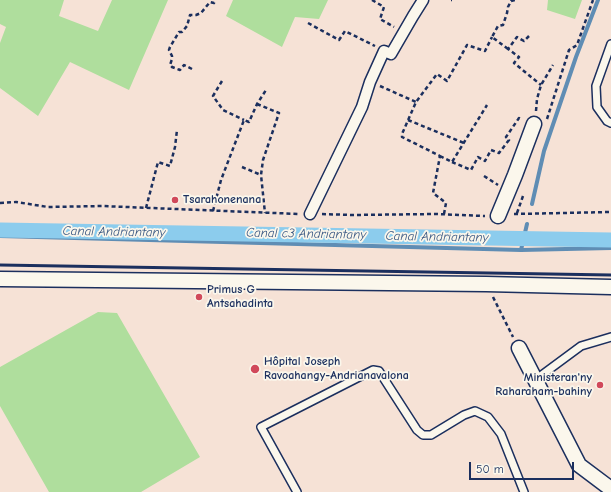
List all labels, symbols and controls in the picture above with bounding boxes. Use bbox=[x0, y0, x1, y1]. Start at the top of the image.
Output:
place label: Tsarahonenana bbox=[183, 193, 261, 207]
marker: Tsarahonenana bbox=[170, 195, 180, 205]
water label: Canal Andriantany bbox=[62, 223, 166, 241]
water label: Canal c3 Andriantany bbox=[246, 225, 366, 243]
water label: Canal Andriantany bbox=[385, 228, 489, 246]
place label: Primus G Antsahadinta bbox=[207, 283, 273, 311]
marker: Primus G Antsahadinta bbox=[194, 292, 204, 302]
place label: Hôpital Joseph Ravoahangy-Andrianavalona bbox=[264, 355, 409, 383]
marker: Hôpital Joseph Ravoahangy-Andrianavalona bbox=[249, 363, 261, 375]
place label: Ministeran'ny Raharaham-bahiny bbox=[495, 371, 592, 399]
marker: Ministeran'ny Raharaham-bahiny bbox=[595, 380, 605, 390]
scale bar bbox=[471, 454, 576, 480]
text: 50 m bbox=[476, 462, 504, 476]

